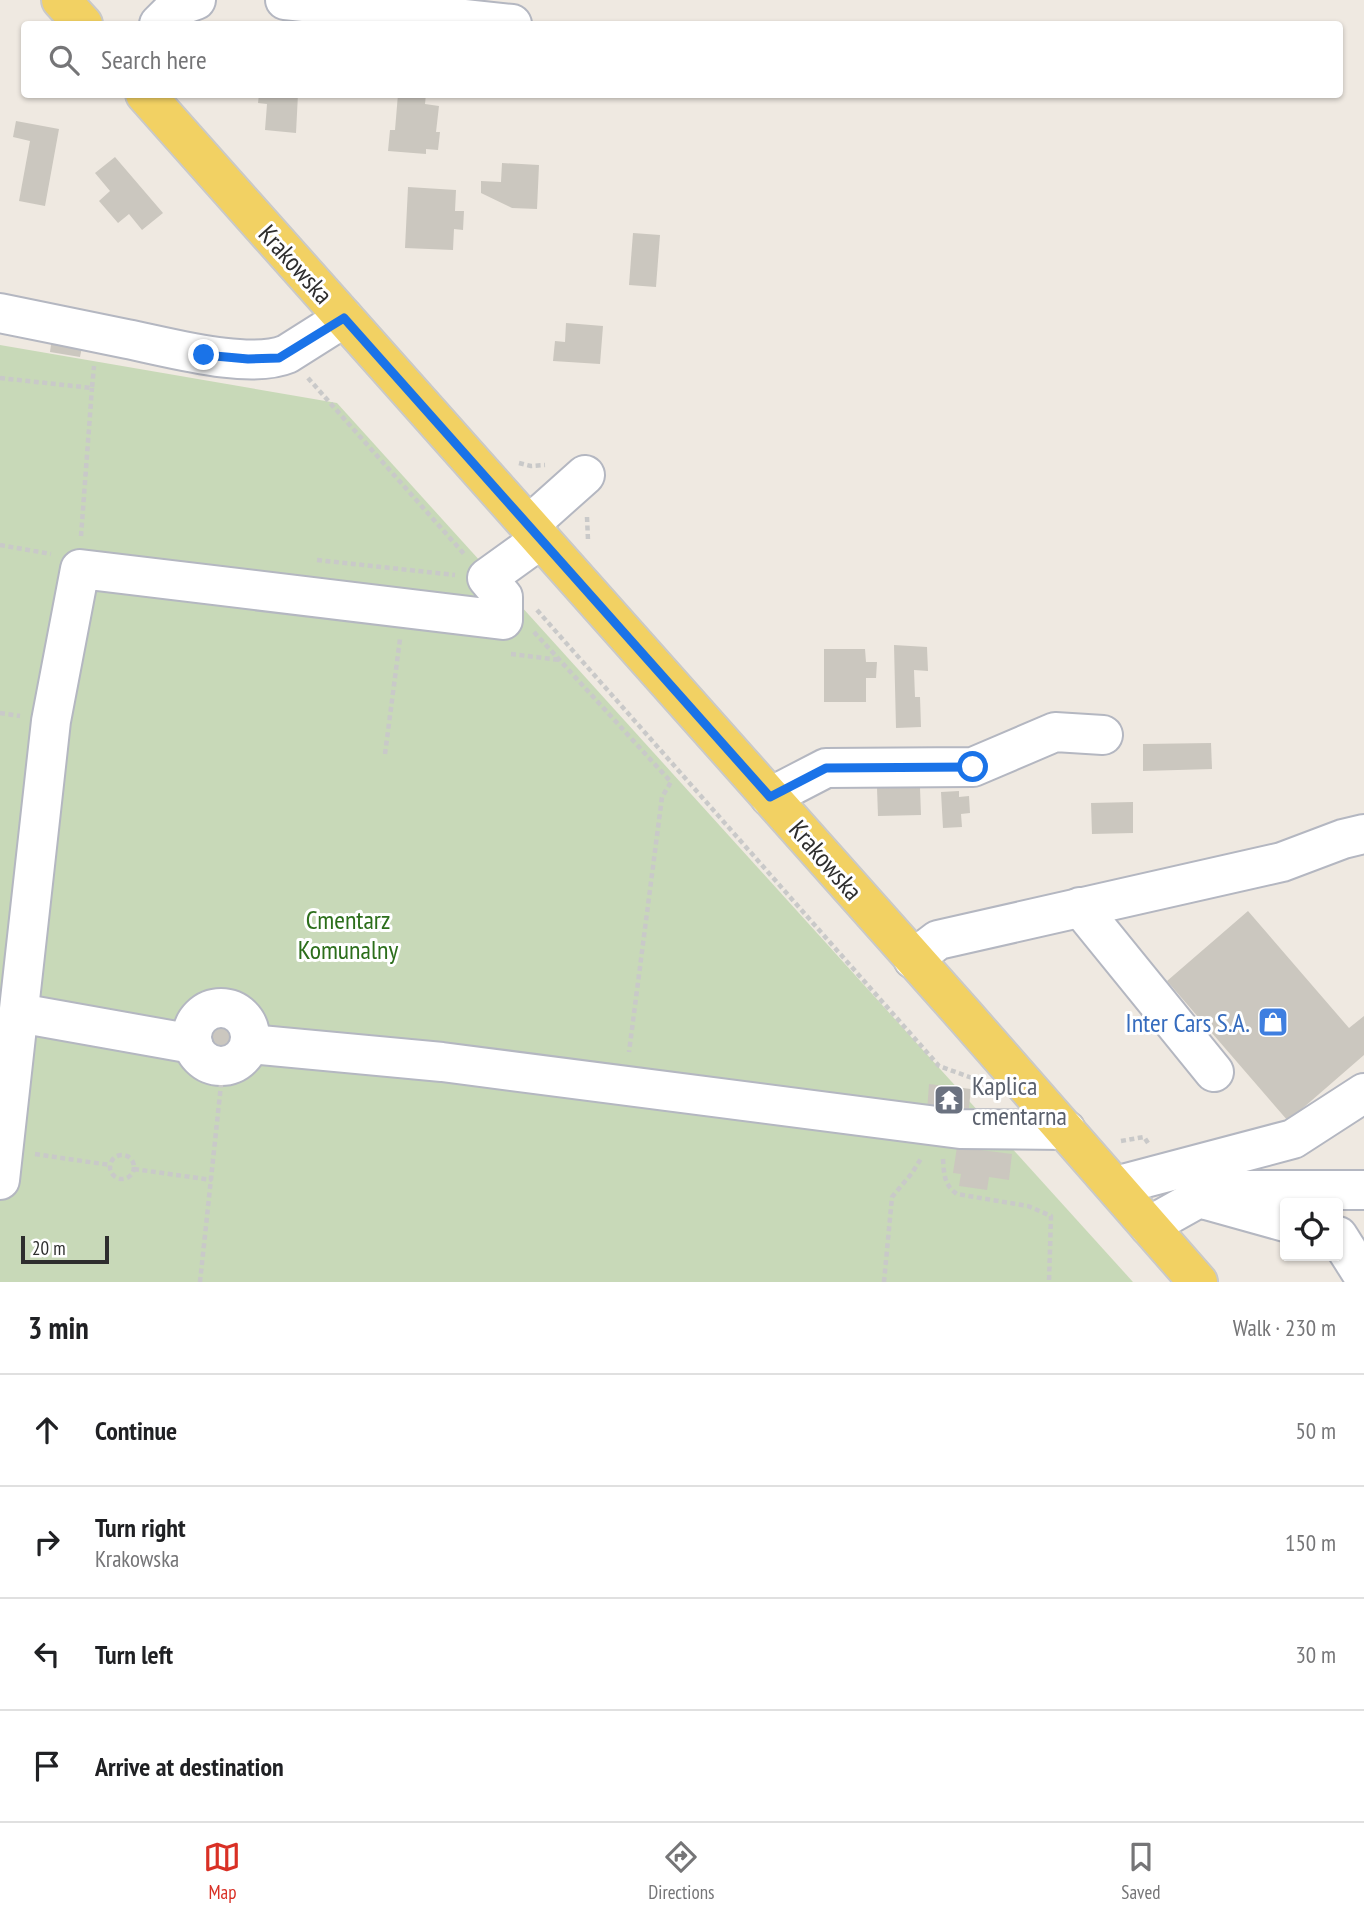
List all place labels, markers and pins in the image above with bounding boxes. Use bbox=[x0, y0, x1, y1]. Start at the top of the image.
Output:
shop icon: Inter Cars S.A. bbox=[1256, 1005, 1290, 1039]
place label: Inter Cars S.A. bbox=[1126, 1006, 1250, 1039]
place label: Kaplica cmentarna bbox=[972, 1069, 1067, 1132]
temple icon: Kaplica cmentarna bbox=[932, 1083, 966, 1117]

